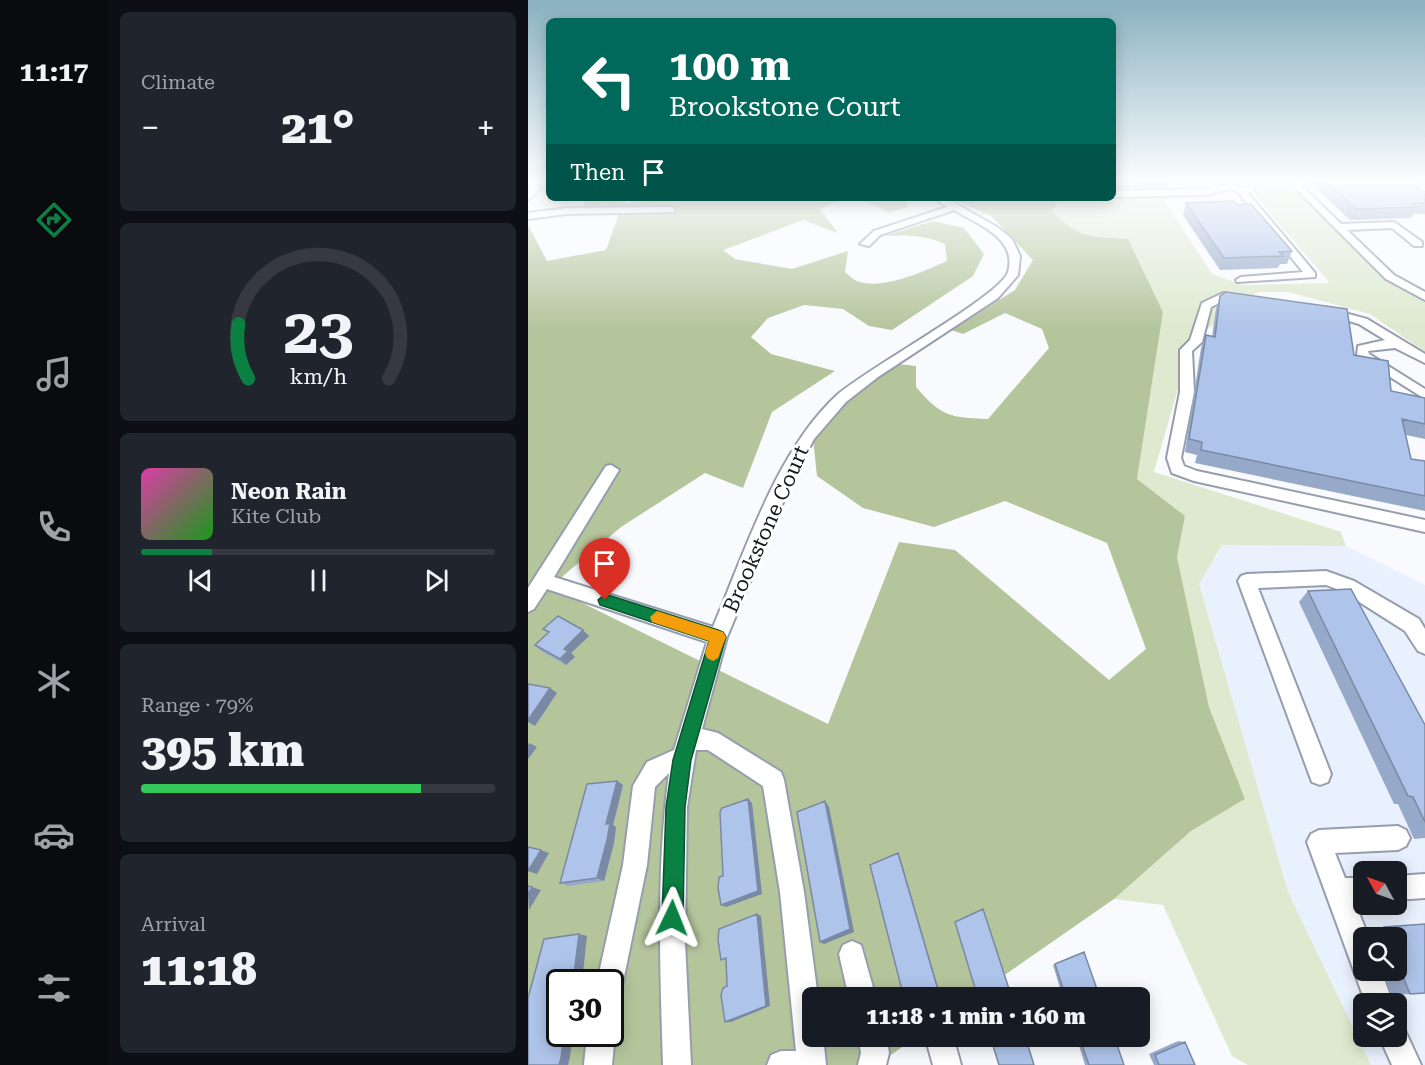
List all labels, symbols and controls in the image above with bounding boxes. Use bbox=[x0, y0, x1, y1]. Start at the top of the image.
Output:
text: 100 m bbox=[669, 41, 791, 90]
icon: left bbox=[570, 42, 648, 120]
text: 11:17 bbox=[20, 56, 88, 88]
text: Climate bbox=[141, 70, 215, 94]
text: Brookstone Court bbox=[669, 91, 901, 123]
text: 21° bbox=[282, 101, 355, 154]
text: − bbox=[141, 108, 159, 147]
text: + bbox=[477, 108, 495, 147]
icon: arrive bbox=[637, 156, 670, 189]
text: Then bbox=[570, 160, 625, 185]
icon: directions bbox=[33, 199, 75, 241]
text: 23 bbox=[283, 295, 353, 368]
icon: music bbox=[33, 353, 75, 395]
text: km/h bbox=[289, 364, 347, 389]
street label: Brookstone Court bbox=[718, 442, 814, 616]
text: Neon Rain bbox=[231, 479, 346, 504]
text: Kite Club bbox=[231, 504, 321, 528]
icon: phone bbox=[33, 506, 75, 548]
pin bbox=[579, 538, 630, 600]
icon: arrive bbox=[588, 547, 621, 580]
icon: previous bbox=[184, 564, 217, 597]
icon: pause bbox=[302, 564, 335, 597]
icon: next bbox=[420, 564, 453, 597]
icon: climate bbox=[33, 660, 75, 702]
text: Range · 79% bbox=[141, 693, 253, 717]
text: 395 km bbox=[141, 724, 304, 777]
icon: car bbox=[33, 814, 75, 856]
north arrow bbox=[1353, 861, 1407, 915]
map controls bbox=[1353, 861, 1407, 1047]
position arrow bbox=[640, 886, 704, 950]
text: Arrival bbox=[141, 912, 206, 936]
button: search bbox=[1353, 927, 1407, 981]
text: 11:18 bbox=[141, 943, 257, 996]
icon: filters bbox=[33, 967, 75, 1009]
speed limit sign: 30 bbox=[546, 969, 624, 1047]
button: layers bbox=[1353, 993, 1407, 1047]
text: 11:18 · 1 min · 160 m bbox=[866, 1004, 1086, 1029]

